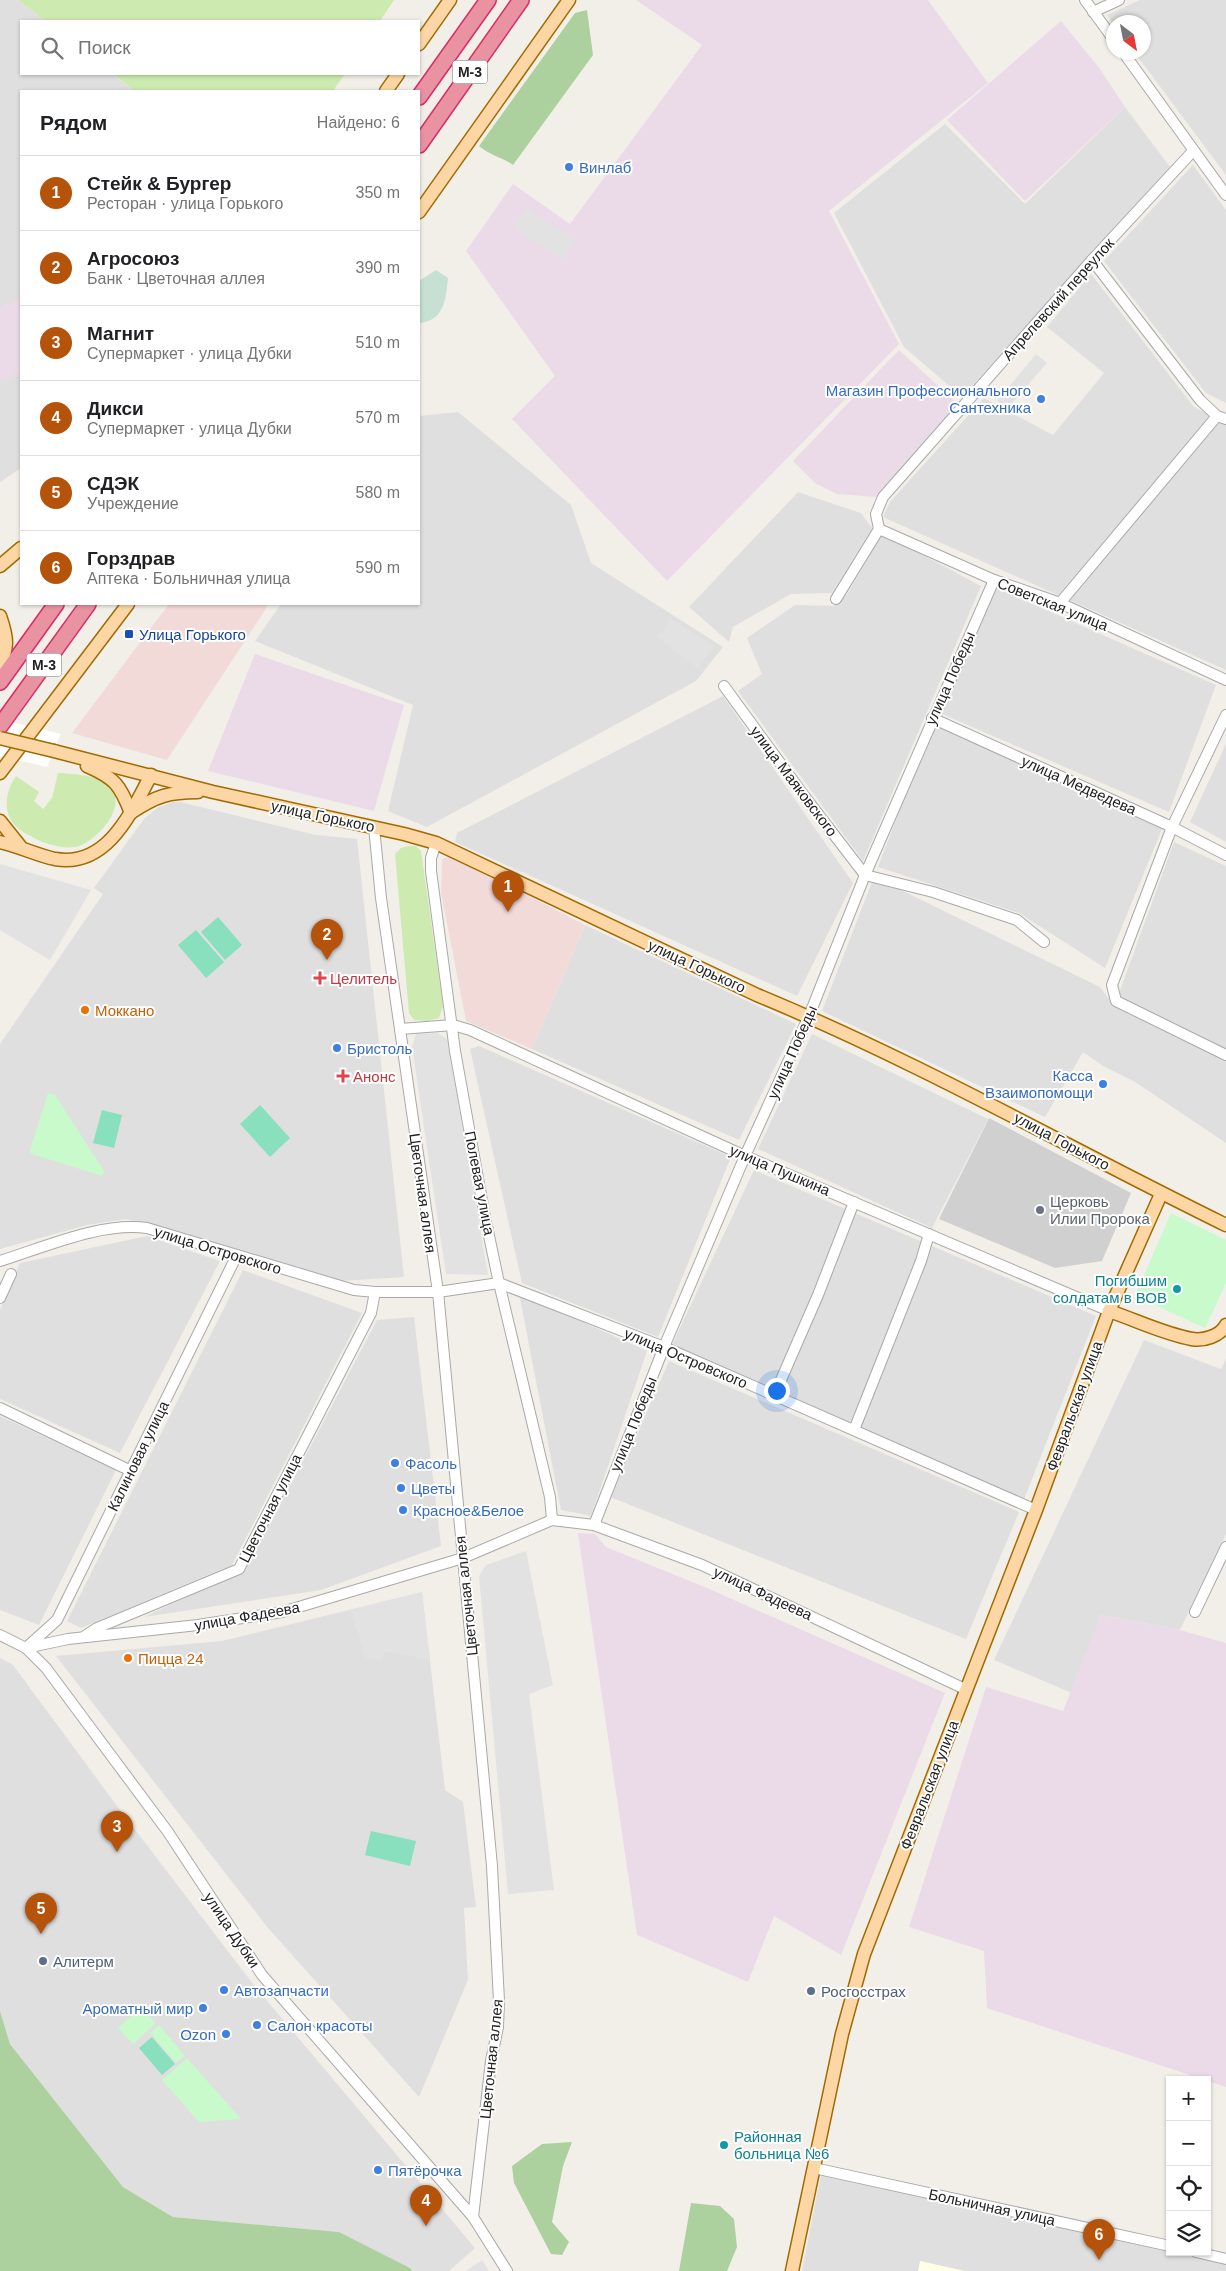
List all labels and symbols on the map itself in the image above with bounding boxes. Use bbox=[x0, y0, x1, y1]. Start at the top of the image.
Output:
north arrow bbox=[1106, 15, 1151, 60]
road number: М-3 bbox=[452, 61, 488, 84]
place label: Винлаб bbox=[579, 159, 631, 176]
marker: Винлаб bbox=[563, 161, 575, 173]
street label: Апрелевский переулок bbox=[999, 234, 1118, 363]
place label: Магазин Профессионального Сантехника bbox=[826, 382, 1032, 416]
marker: Магазин Профессионального Сантехника bbox=[1035, 393, 1047, 405]
street label: Советская улица bbox=[995, 574, 1111, 634]
place label: Улица Горького bbox=[139, 626, 246, 643]
marker: Улица Горького bbox=[123, 628, 135, 640]
street label: улица Победы bbox=[922, 629, 978, 727]
road number: М-3 bbox=[27, 654, 62, 676]
street label: улица Маяковского bbox=[747, 723, 841, 839]
street label: улица Медведева bbox=[1019, 752, 1140, 818]
street label: улица Горького bbox=[270, 797, 376, 835]
pin: 1 bbox=[492, 871, 524, 912]
pin: 2 bbox=[311, 919, 343, 960]
street label: улица Горького bbox=[646, 936, 748, 996]
place label: Целитель bbox=[330, 970, 397, 987]
marker: Целитель bbox=[314, 972, 326, 984]
place label: Моккано bbox=[95, 1002, 154, 1019]
street label: улица Победы bbox=[764, 1003, 820, 1101]
marker: Моккано bbox=[79, 1004, 91, 1016]
place label: Бристоль bbox=[347, 1040, 413, 1057]
marker: Бристоль bbox=[331, 1042, 343, 1054]
place label: Касса Взаимопомощи bbox=[985, 1067, 1094, 1101]
place label: Анонс bbox=[353, 1068, 396, 1085]
marker: Анонс bbox=[337, 1070, 349, 1082]
marker: Касса Взаимопомощи bbox=[1097, 1078, 1109, 1090]
street label: улица Горького bbox=[1011, 1109, 1113, 1173]
street label: Полевая улица bbox=[462, 1130, 499, 1237]
street label: Цветочная аллея bbox=[406, 1132, 440, 1254]
street label: улица Пушкина bbox=[727, 1141, 833, 1199]
place label: Церковь Илии Пророка bbox=[1050, 1193, 1151, 1227]
marker: Церковь Илии Пророка bbox=[1034, 1204, 1046, 1216]
street label: улица Островского bbox=[152, 1223, 284, 1277]
place label: Погибшим солдатам в ВОВ bbox=[1053, 1272, 1167, 1306]
marker: Погибшим солдатам в ВОВ bbox=[1171, 1283, 1183, 1295]
street label: улица Островского bbox=[622, 1324, 750, 1392]
street label: Февральская улица bbox=[1043, 1338, 1106, 1473]
street label: улица Победы bbox=[606, 1374, 660, 1474]
your location bbox=[764, 1378, 790, 1404]
street label: Калиновая улица bbox=[104, 1398, 172, 1514]
street label: Цветочная улица bbox=[235, 1450, 305, 1565]
place label: Фасоль bbox=[405, 1455, 457, 1472]
marker: Фасоль bbox=[389, 1457, 401, 1469]
place label: Цветы bbox=[411, 1480, 455, 1497]
marker: Цветы bbox=[395, 1482, 407, 1494]
place label: Красное&Белое bbox=[413, 1502, 524, 1519]
marker: Красное&Белое bbox=[397, 1504, 409, 1516]
street label: Цветочная аллея bbox=[451, 1535, 481, 1657]
street label: улица Фадеева bbox=[711, 1563, 816, 1624]
street label: улица Фадеева bbox=[193, 1598, 302, 1634]
place label: Пицца 24 bbox=[138, 1650, 204, 1667]
marker: Пицца 24 bbox=[122, 1652, 134, 1664]
street label: Февральская улица bbox=[896, 1717, 962, 1852]
pin: 3 bbox=[101, 1811, 133, 1852]
street label: улица Дубки bbox=[201, 1889, 263, 1971]
pin: 5 bbox=[25, 1893, 57, 1934]
place label: Алитерм bbox=[53, 1953, 114, 1970]
marker: Алитерм bbox=[37, 1955, 49, 1967]
place label: Автозапчасти bbox=[234, 1982, 329, 1999]
place label: Росгосстрах bbox=[821, 1983, 906, 2000]
marker: Автозапчасти bbox=[218, 1984, 230, 1996]
marker: Росгосстрах bbox=[805, 1985, 817, 1997]
street label: Цветочная аллея bbox=[476, 1998, 506, 2120]
place label: Ароматный мир bbox=[82, 2000, 193, 2017]
marker: Ароматный мир bbox=[197, 2002, 209, 2014]
place label: Салон красоты bbox=[267, 2017, 373, 2034]
marker: Салон красоты bbox=[251, 2019, 263, 2031]
place label: Ozon bbox=[180, 2026, 216, 2043]
marker: Ozon bbox=[220, 2028, 232, 2040]
place label: Районная больница №6 bbox=[734, 2128, 829, 2162]
marker: Районная больница №6 bbox=[718, 2139, 730, 2151]
place label: Пятёрочка bbox=[388, 2162, 462, 2179]
marker: Пятёрочка bbox=[372, 2164, 384, 2176]
pin: 4 bbox=[410, 2185, 442, 2226]
street label: Больничная улица bbox=[927, 2185, 1058, 2229]
pin: 6 bbox=[1083, 2219, 1115, 2260]

